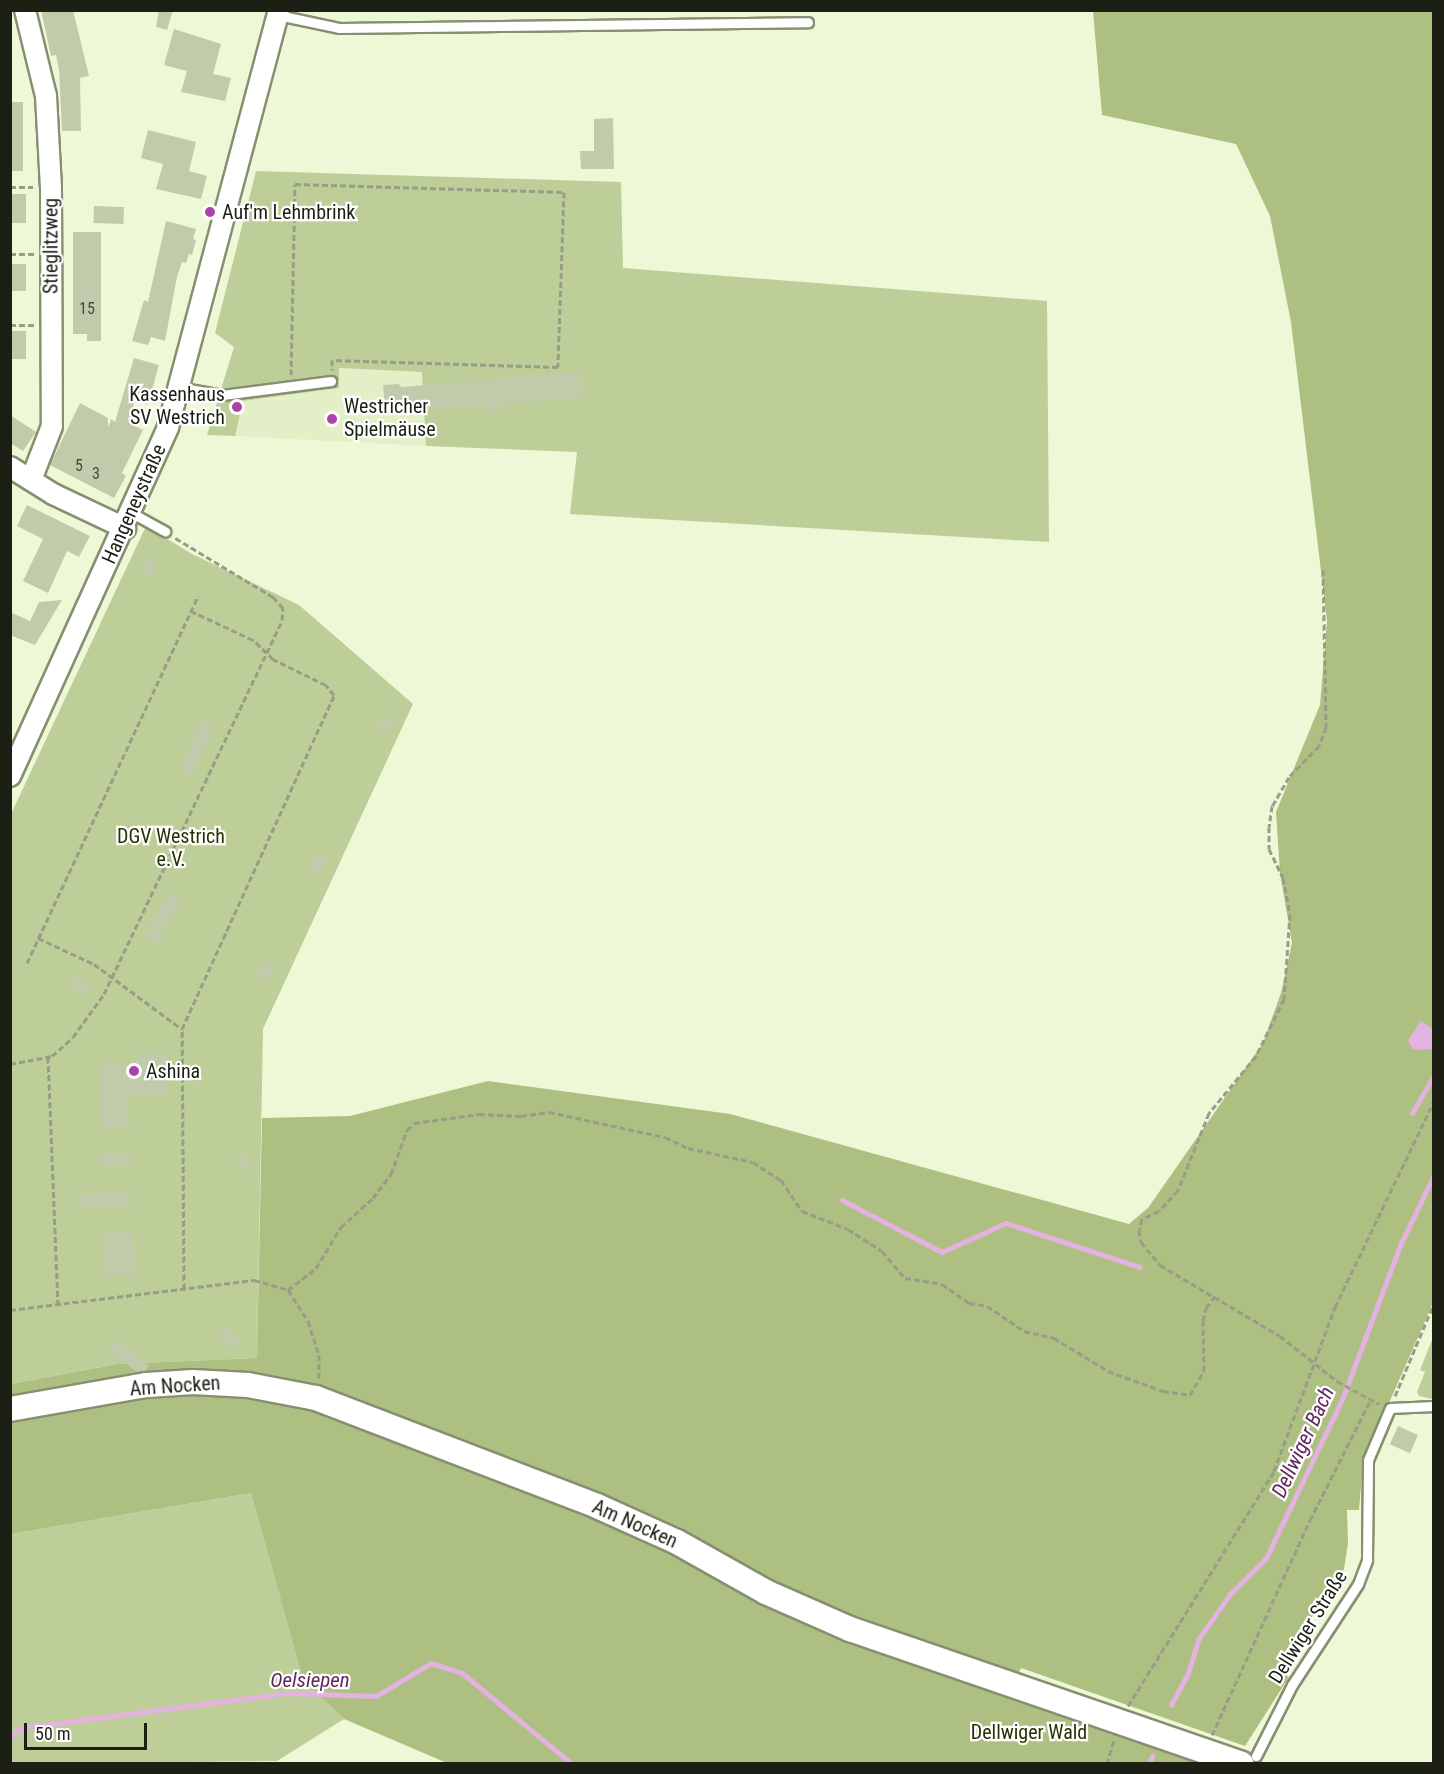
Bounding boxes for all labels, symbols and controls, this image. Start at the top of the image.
street label: Stieglitzweg [39,198,63,294]
place label: Auf'm Lehmbrink [222,200,355,224]
marker: Auf'm Lehmbrink [203,205,217,219]
house number: 15 [79,299,95,319]
place label: Kassenhaus SV Westrich [129,383,225,430]
place label: Westricher Spielmäuse [344,395,436,442]
marker: Kassenhaus SV Westrich [230,400,244,414]
marker: Westricher Spielmäuse [325,412,339,426]
street label: Hangeneystraße [97,441,171,567]
house number: 5 [75,456,83,476]
house number: 3 [92,464,100,484]
park label: DGV Westrich e.V. [117,825,225,872]
place label: Ashina [146,1059,200,1083]
marker: Ashina [127,1064,141,1078]
street label: Am Nocken [129,1371,221,1401]
water label: Dellwiger Bach [1266,1383,1340,1501]
street label: Am Nocken [589,1495,681,1553]
street label: Dellwiger Straße [1264,1566,1352,1688]
water label: Oelsiepen [270,1667,350,1693]
scale bar [27,1711,150,1749]
park label: Dellwiger Wald [971,1720,1087,1744]
text: 50 m [35,1723,70,1744]

